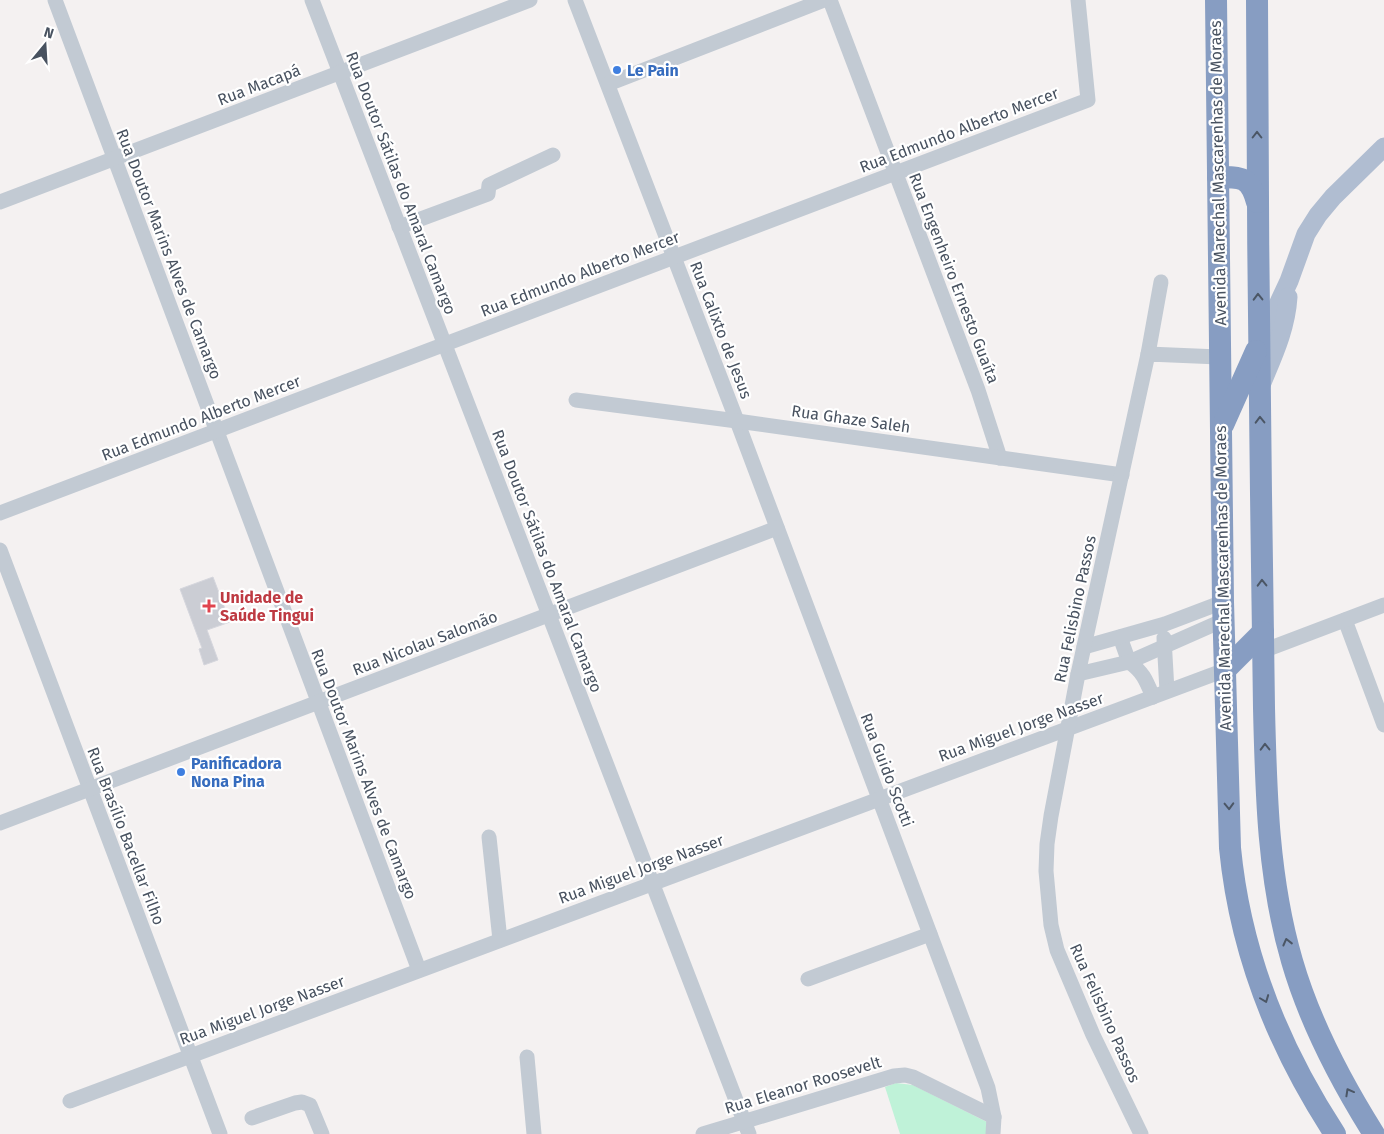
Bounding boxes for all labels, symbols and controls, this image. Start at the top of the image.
north arrow [20,20,70,70]
street label: Avenida Marechal Mascarenhas de Moraes [1206,20,1230,326]
text: N [42,24,56,43]
street label: Rua Doutor Sátilas do Amaral Camargo [342,49,460,317]
street label: Rua Macapá [215,60,303,110]
place label: Le Pain [627,61,679,80]
marker: Le Pain [611,64,623,76]
street label: Rua Edmundo Alberto Mercer [857,83,1062,177]
street label: Rua Doutor Marins Alves de Camargo [112,126,226,382]
one-way arrow [1252,130,1262,138]
street label: Rua Engenheiro Ernesto Guaíta [905,170,1003,386]
street label: Rua Edmundo Alberto Mercer [478,227,683,321]
street label: Rua Calixto de Jesus [686,259,756,401]
one-way arrow [1253,293,1263,300]
street label: Rua Edmundo Alberto Mercer [99,371,304,465]
street label: Rua Ghaze Saleh [790,401,912,437]
one-way arrow [1255,416,1265,424]
street label: Avenida Marechal Mascarenhas de Moraes [1211,425,1235,731]
street label: Rua Doutor Sátilas do Amaral Camargo [488,427,606,695]
street label: Rua Felisbino Passos [1050,534,1100,684]
one-way arrow [1257,579,1267,586]
place label: Unidade de Saúde Tingui [220,588,314,625]
marker: Unidade de Saúde Tingui [202,599,216,613]
street label: Rua Nicolau Salomão [350,607,500,679]
street label: Rua Doutor Marins Alves de Camargo [307,646,421,902]
street label: Rua Miguel Jorge Nasser [936,688,1107,766]
street label: Rua Guido Scotti [857,710,917,830]
one-way arrow [1260,742,1270,750]
street label: Rua Brasílio Bacellar Filho [83,744,169,928]
place label: Panificadora Nona Pina [191,754,282,791]
marker: Panificadora Nona Pina [175,766,187,778]
one-way arrow [1223,802,1234,810]
street label: Rua Miguel Jorge Nasser [556,830,727,908]
one-way arrow [1282,938,1293,947]
street label: Rua Felisbino Passos [1066,941,1144,1085]
street label: Rua Miguel Jorge Nasser [177,971,348,1049]
one-way arrow [1259,994,1269,1003]
street label: Rua Eleanor Roosevelt [722,1052,884,1118]
one-way arrow [1345,1089,1355,1098]

